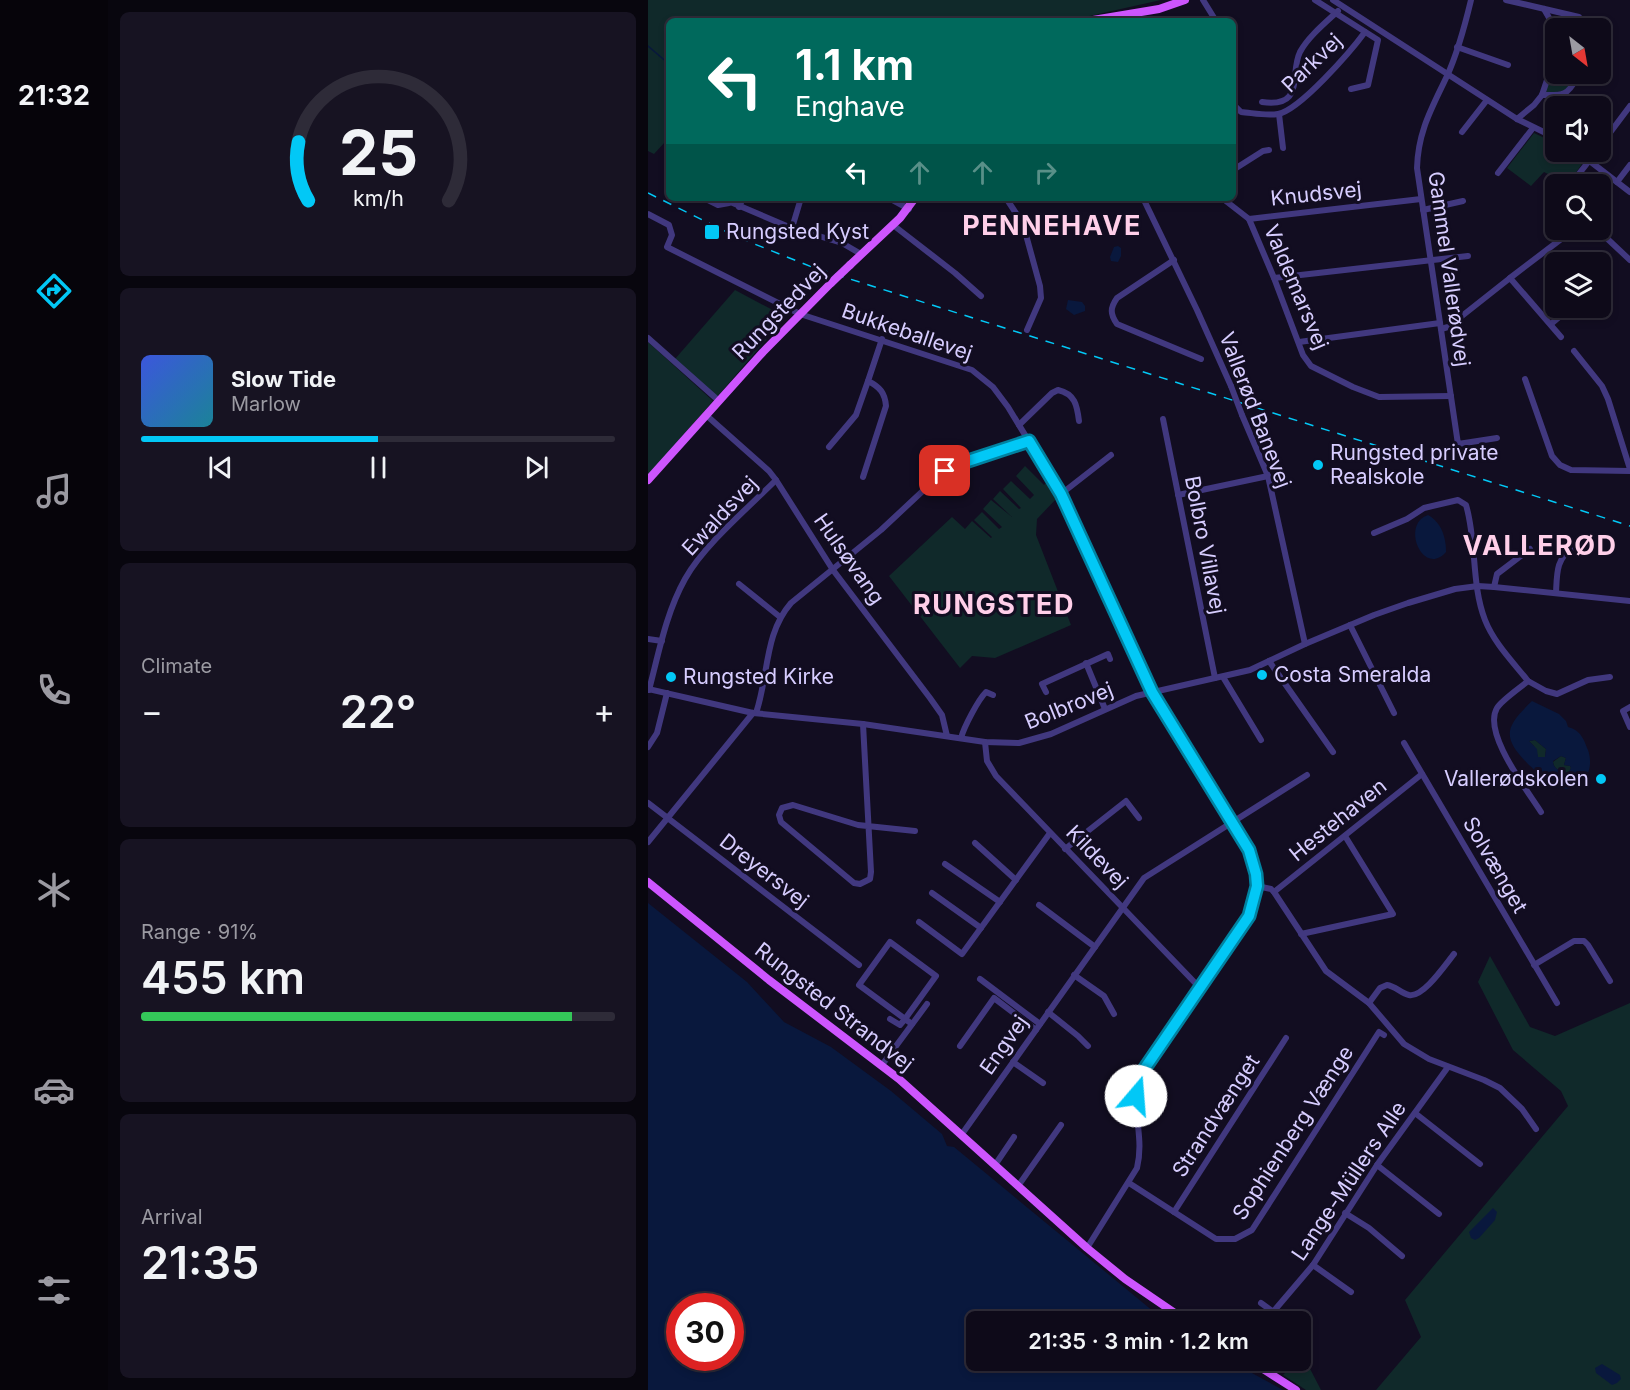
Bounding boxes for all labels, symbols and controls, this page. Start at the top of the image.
north arrow [1545,18,1611,84]
map controls [1545,18,1611,318]
street label: Parkvej [1276,28,1347,97]
text: 1.1 km [795,39,914,90]
icon: left [696,42,774,120]
text: 21:32 [18,79,90,112]
text: Enghave [795,90,905,123]
button: sound [1545,96,1611,162]
text: 25 [338,115,418,190]
icon: left [840,156,873,189]
icon: ahead [903,156,936,189]
icon: ahead [966,156,999,189]
icon: right [1029,156,1062,189]
street label: Gammel Vallerødvej [1423,170,1476,368]
button: search [1545,174,1611,240]
street label: Knudsvej [1269,176,1363,211]
text: km/h [353,185,403,211]
district label: PENNEHAVE [962,209,1142,242]
place label: Rungsted Kyst [726,219,869,244]
street label: Valdemarsvej [1259,221,1334,353]
marker: Rungsted Kyst [703,223,721,241]
button: layers [1545,252,1611,318]
street label: Rungstedvej [727,259,830,365]
icon: directions [33,270,75,312]
street label: Bukkeballevej [839,297,976,366]
street label: Vallerød Banevej [1214,328,1297,491]
text: Slow Tide [231,366,336,392]
text: Marlow [231,392,301,416]
place label: Rungsted private Realskole [1330,440,1499,489]
pin [919,445,970,496]
icon: previous [204,451,237,484]
icon: pause [362,451,395,484]
icon: next [520,451,553,484]
icon: arrive [928,454,961,487]
marker: Rungsted private Realskole [1311,458,1325,472]
icon: music [33,470,75,512]
street label: Ewaldsvej [677,471,763,561]
street label: Bolbro Villavej [1180,474,1231,616]
street label: Hulsøvang [809,508,890,609]
district label: VALLERØD [1462,529,1618,562]
district label: RUNGSTED [913,588,1075,621]
text: Climate [141,654,212,678]
place label: Costa Smeralda [1274,662,1431,687]
place label: Rungsted Kirke [683,664,834,689]
marker: Costa Smeralda [1255,668,1269,682]
icon: phone [33,669,75,711]
marker: Rungsted Kirke [664,670,678,684]
street label: Bolbrovej [1021,677,1116,734]
text: 22° [340,684,416,739]
text: − [141,691,163,731]
text: + [593,691,615,731]
place label: Vallerødskolen [1444,766,1589,791]
marker: Vallerødskolen [1594,772,1608,786]
street label: Hestehaven [1284,773,1391,866]
street label: Solvænget [1458,812,1533,917]
street label: Kildevej [1061,820,1133,893]
street label: Dreyersvej [715,828,814,913]
icon: climate [33,869,75,911]
text: Range · 91% [141,920,258,944]
street label: Rungsted Strandvej [750,937,918,1076]
text: 455 km [141,950,305,1005]
street label: Engvej [974,1010,1033,1079]
street label: Sophienberg Vænge [1227,1041,1358,1225]
street label: Strandvænget [1167,1050,1264,1182]
position arrow [1104,1064,1168,1128]
icon: car [33,1069,75,1111]
street label: Lange-Müllers Alle [1286,1096,1411,1265]
text: Arrival [141,1205,203,1229]
text: 21:35 [141,1235,259,1290]
icon: filters [33,1269,75,1311]
speed limit sign: 30 [666,1293,744,1371]
text: 21:35 · 3 min · 1.2 km [1028,1328,1249,1354]

